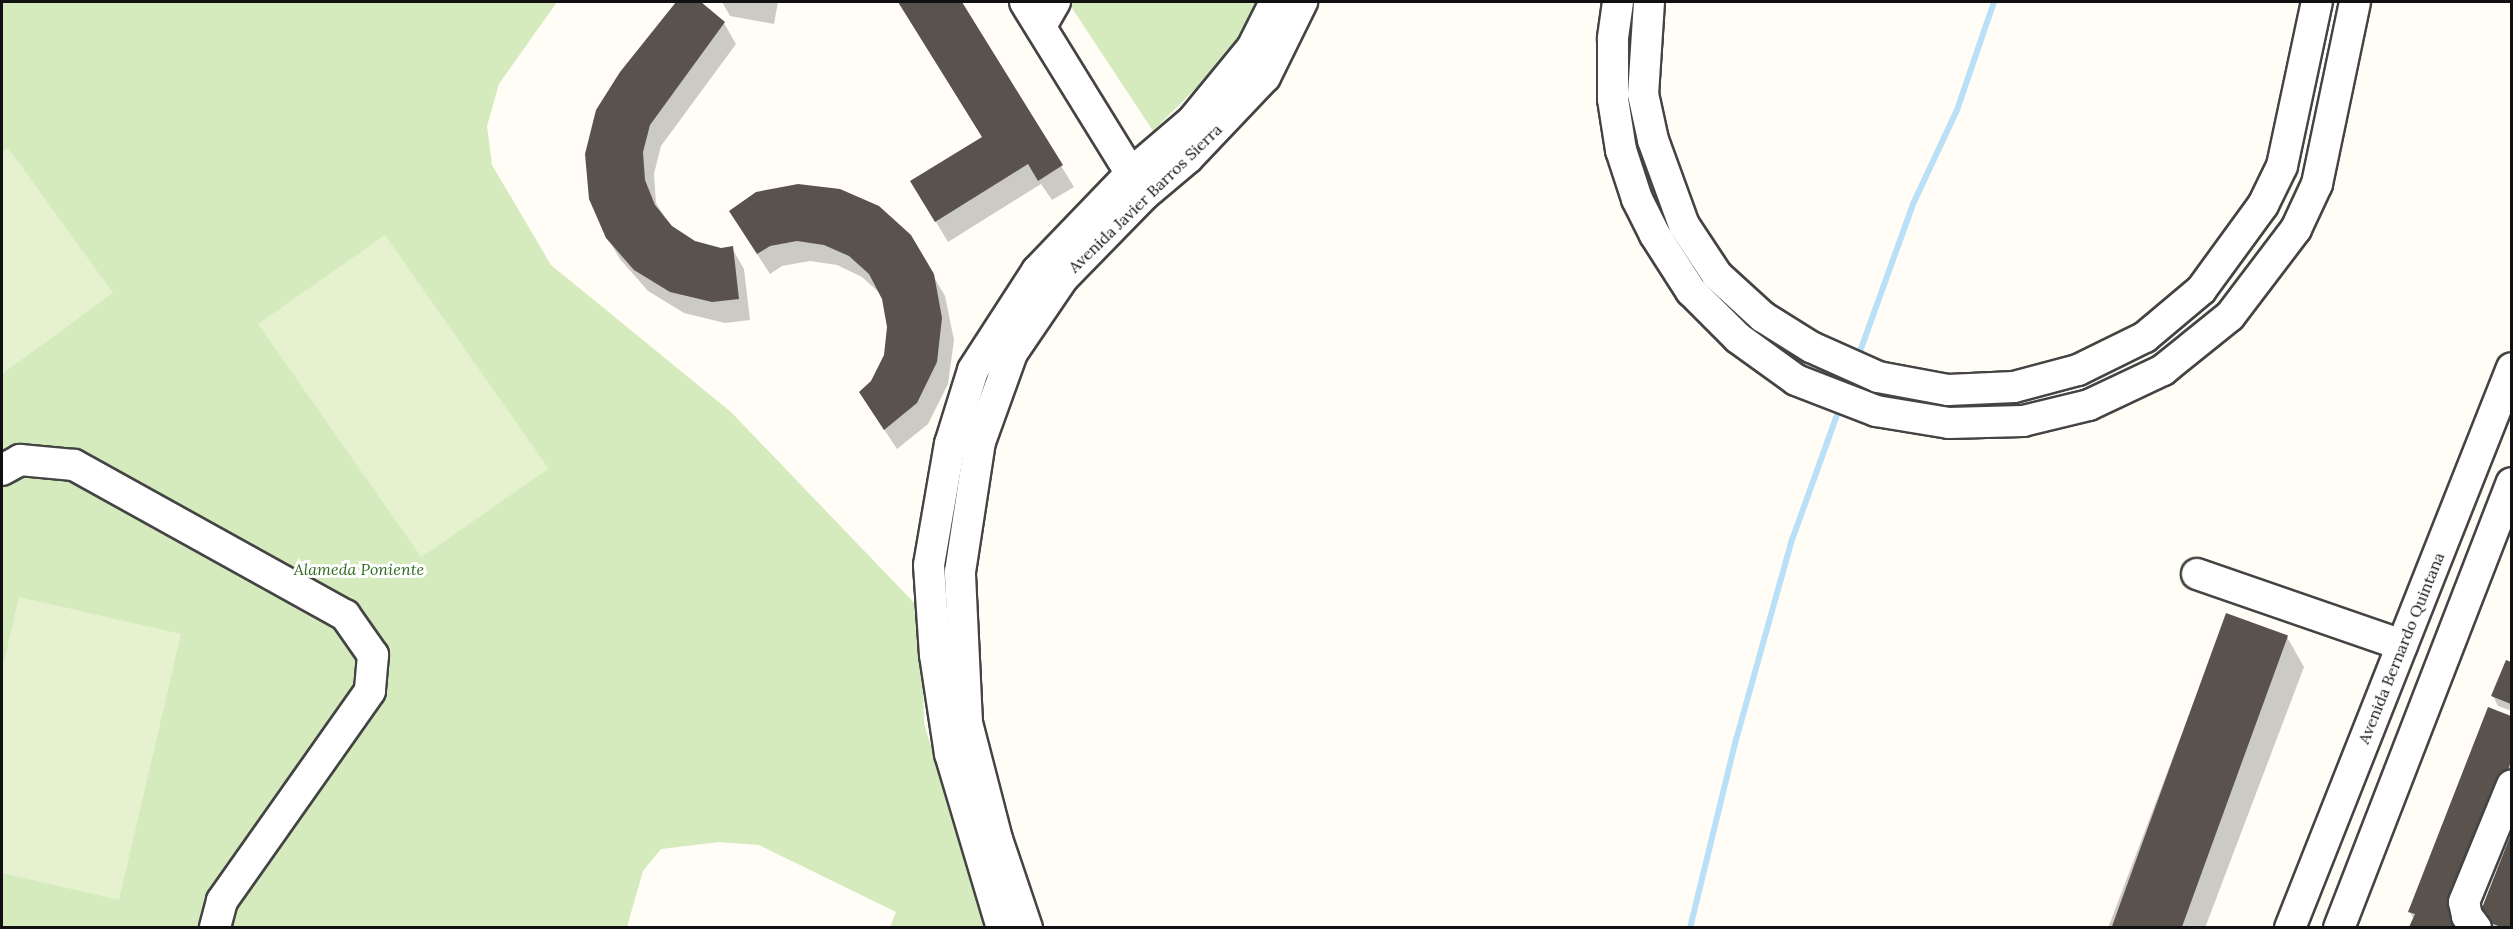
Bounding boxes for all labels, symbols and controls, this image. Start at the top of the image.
street label: Avenida Javier Barros Sierra [1064,120,1226,276]
street label: Avenida Bernardo Quintana [2354,549,2448,747]
park label: Alameda Poniente [294,559,424,579]

